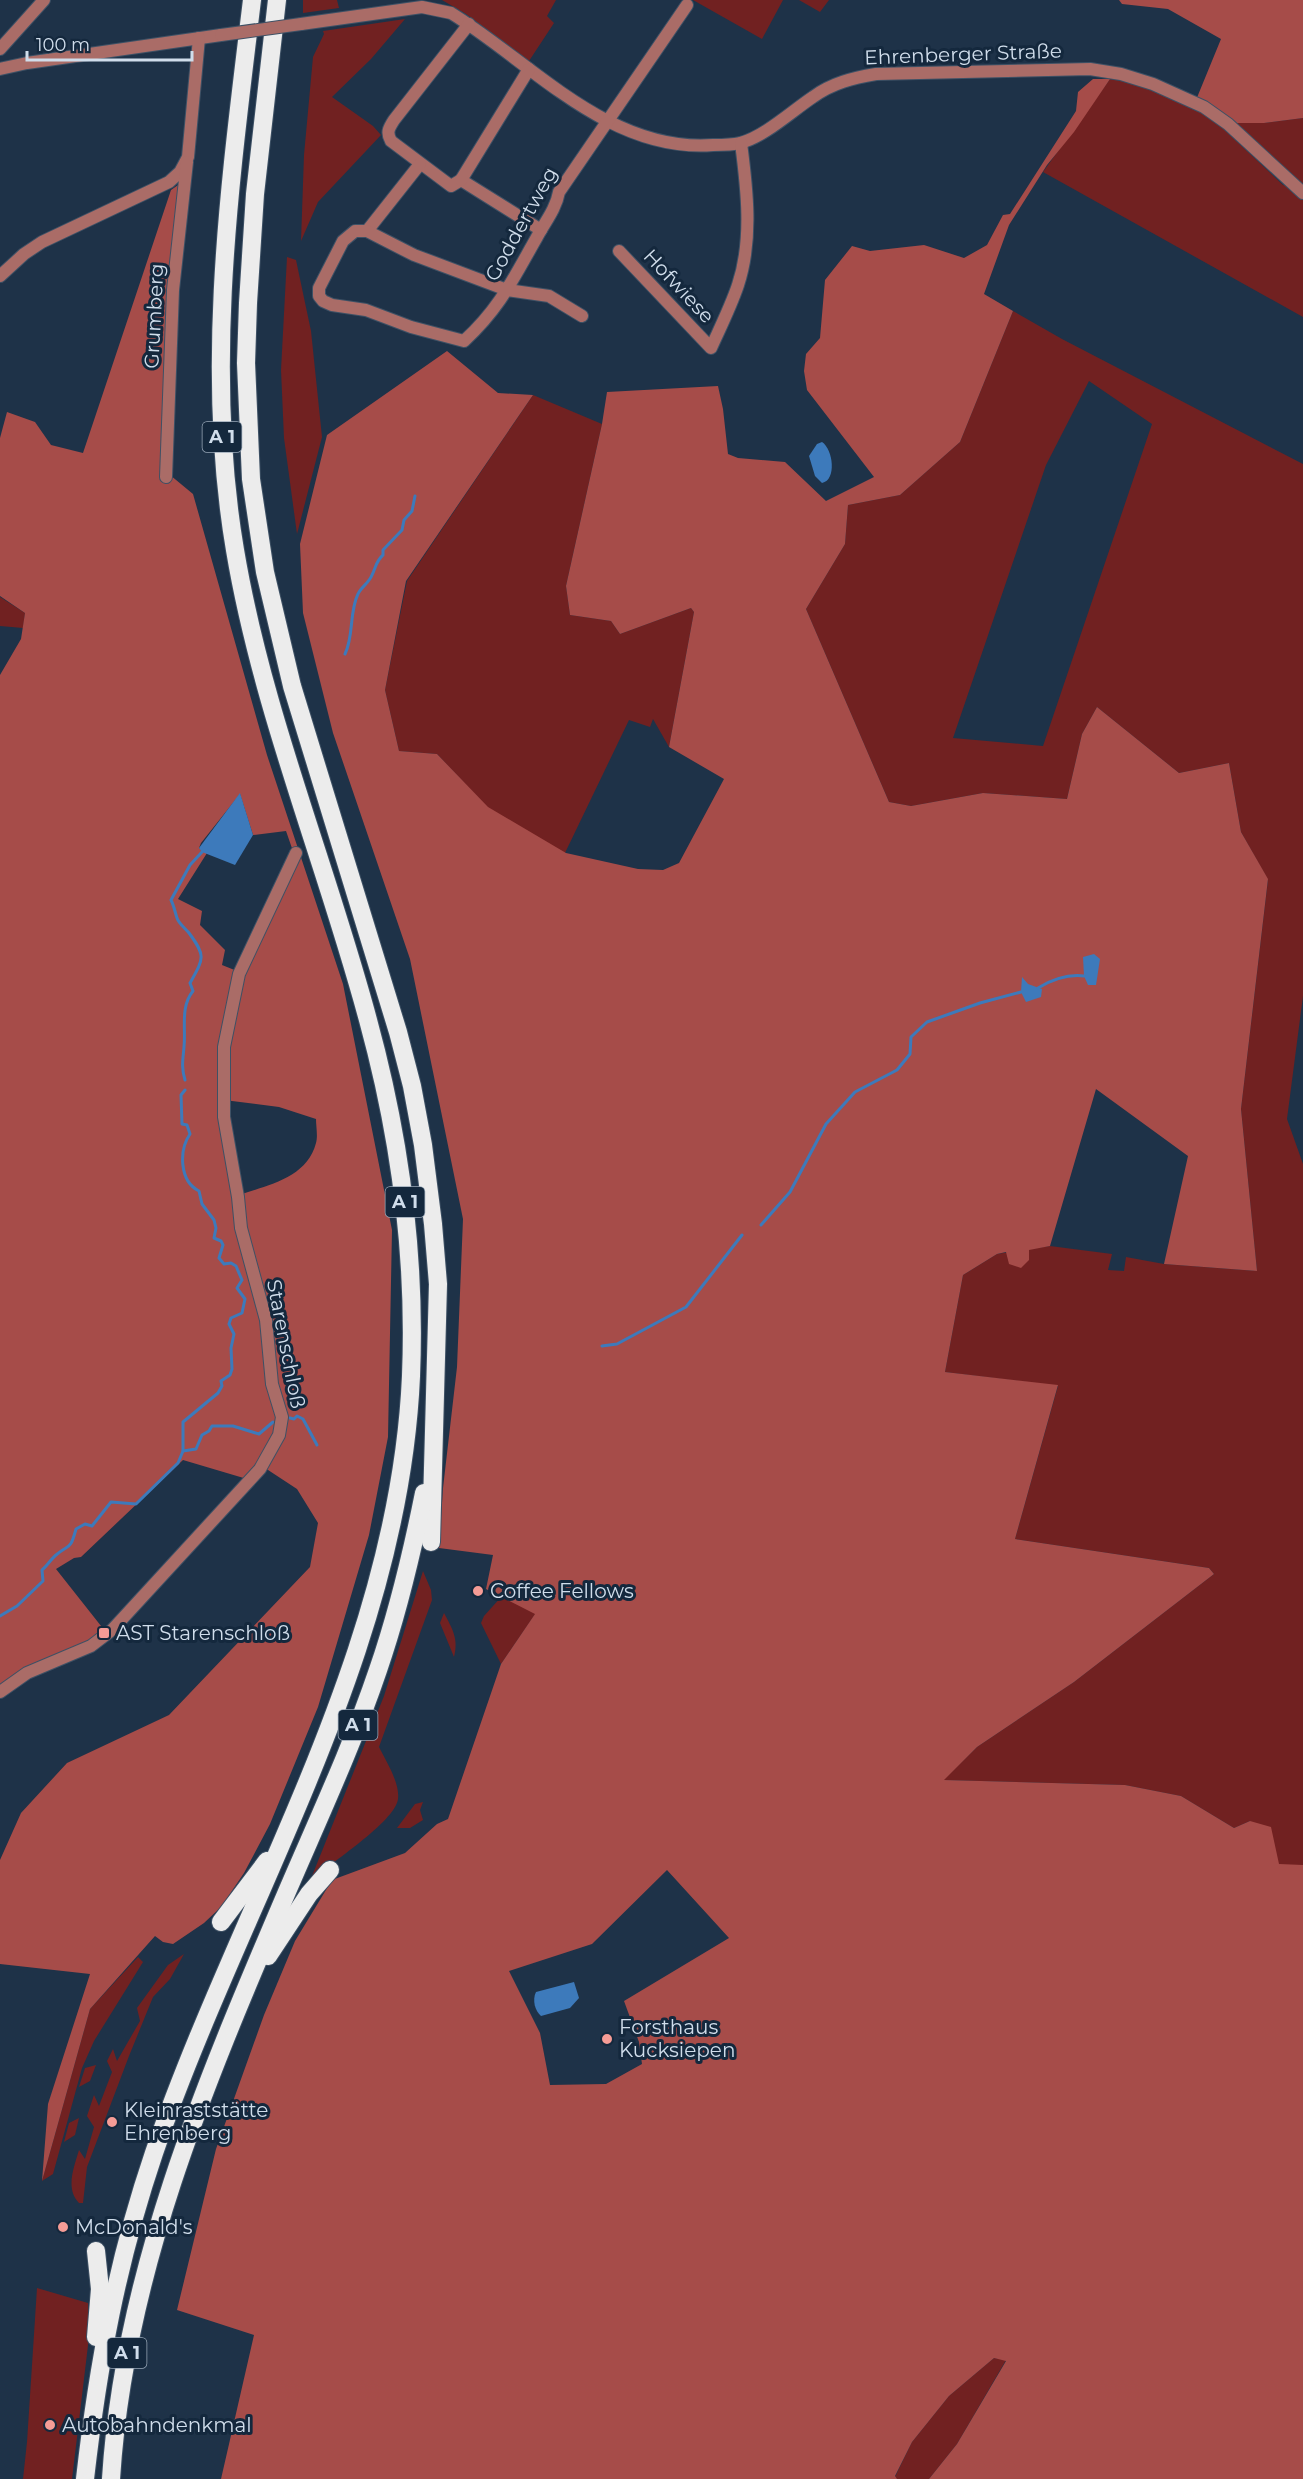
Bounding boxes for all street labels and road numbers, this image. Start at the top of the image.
street label: Ehrenberger Straße [864,39,1062,69]
street label: Goddertweg [480,163,562,285]
street label: Hofwiese [639,244,719,328]
street label: Grumberg [139,263,169,369]
road number: A 1 [202,422,242,452]
road number: A 1 [386,1187,424,1217]
street label: Starenschloß [262,1277,310,1411]
road number: A 1 [338,1710,378,1740]
road number: A 1 [108,2338,146,2368]

